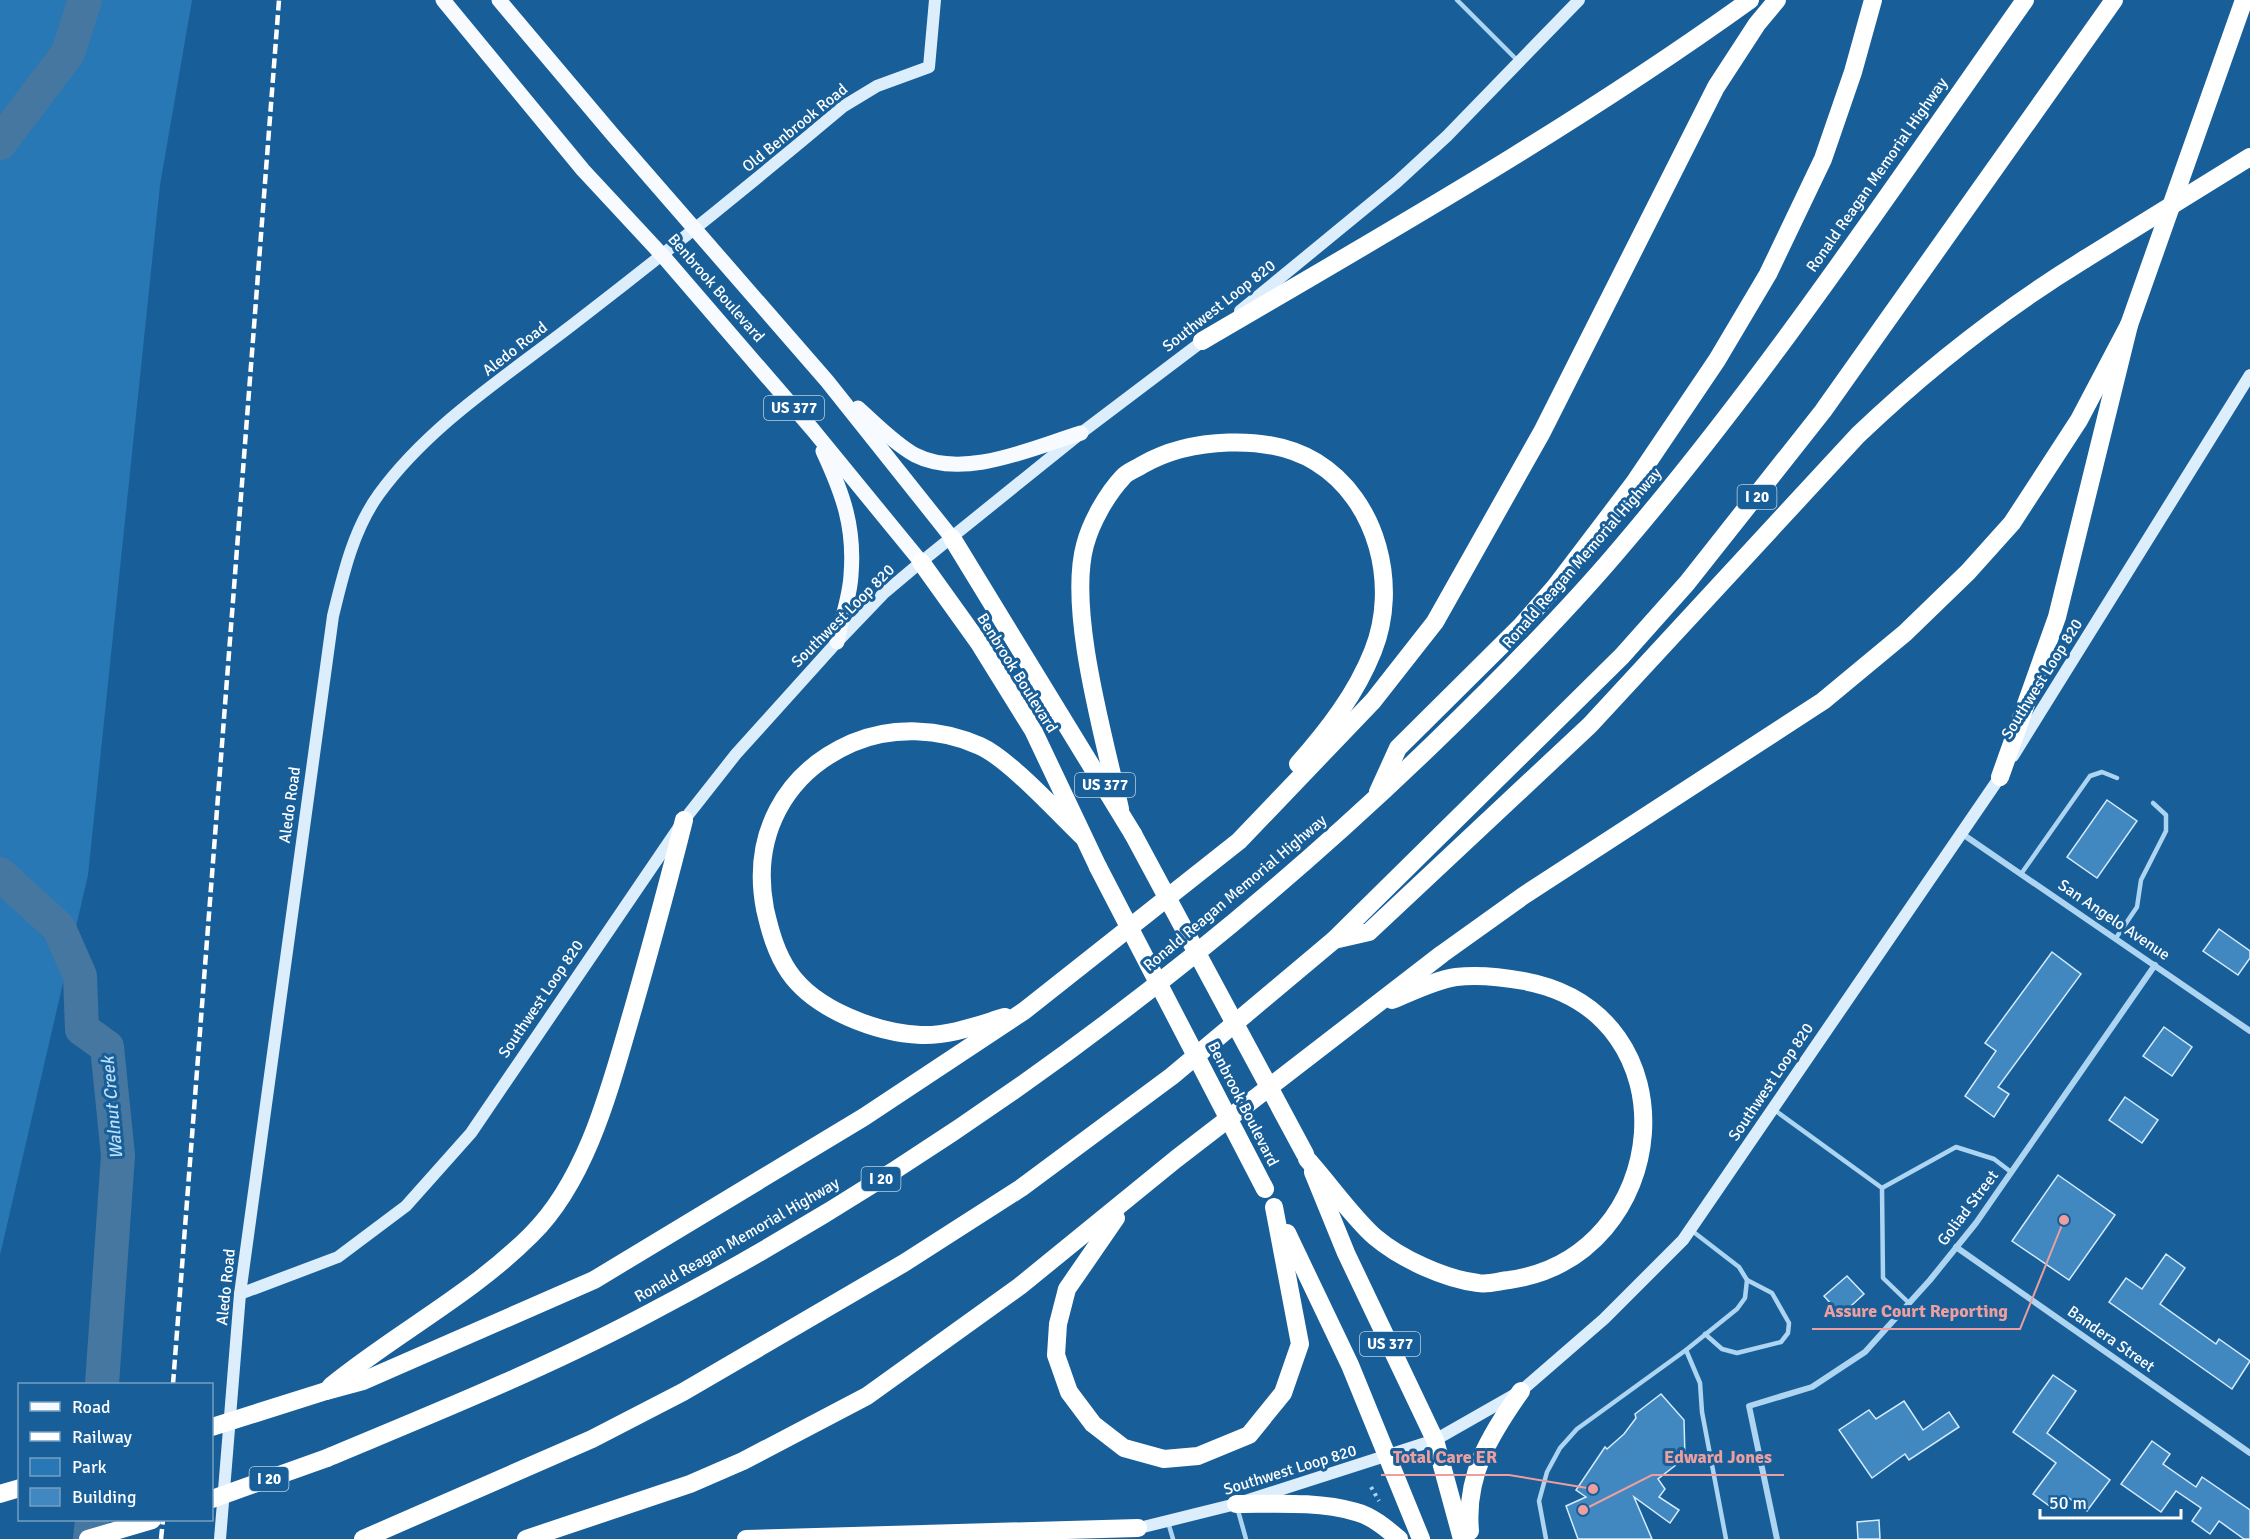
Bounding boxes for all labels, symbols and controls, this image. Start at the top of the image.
street label: Ronald Reagan Memorial Highway [1802,73,1952,276]
street label: Old Benbrook Road [738,79,852,177]
street label: Benbrook Boulevard [663,230,769,346]
street label: Southwest Loop 820 [1158,256,1280,356]
street label: Aledo Road [479,317,551,381]
road number: US 377 [764,396,824,420]
street label: Ronald Reagan Memorial Highway [1498,463,1666,653]
road number: I 20 [1738,485,1776,509]
street label: Southwest Loop 820 [787,560,899,672]
street label: Benbrook Boulevard [972,609,1062,737]
street label: Southwest Loop 820 [1997,615,2087,743]
street label: Aledo Road [275,766,305,844]
road number: US 377 [1075,773,1135,797]
street label: Ronald Reagan Memorial Highway [1139,810,1331,976]
street label: San Angelo Avenue [2054,875,2174,965]
street label: Southwest Loop 820 [494,936,588,1062]
street label: Southwest Loop 820 [1724,1019,1818,1145]
street label: Benbrook Boulevard [1203,1038,1283,1170]
water label: Walnut Creek [96,1054,127,1160]
street label: Goliad Street [1933,1166,2003,1250]
road number: I 20 [862,1167,900,1191]
street label: Ronald Reagan Memorial Highway [631,1173,843,1307]
street label: Aledo Road [212,1248,240,1326]
callout: Assure Court Reporting [1812,1293,2020,1329]
text: Assure Court Reporting [1824,1300,2008,1322]
street label: Bandera Street [2063,1302,2159,1377]
road number: US 377 [1360,1332,1420,1356]
legend [18,1383,213,1521]
text: Road [72,1396,111,1418]
text: Railway [72,1426,133,1448]
callout: Total Care ER [1381,1439,1509,1475]
callout: Edward Jones [1652,1439,1784,1475]
street label: Southwest Loop 820 [1221,1440,1359,1500]
text: Total Care ER [1393,1446,1497,1468]
text: Edward Jones [1664,1446,1772,1468]
text: Park [72,1456,107,1478]
road number: I 20 [250,1467,288,1491]
scale bar [2040,1482,2181,1520]
text: Building [72,1486,136,1508]
text: 50 m [2049,1492,2087,1514]

